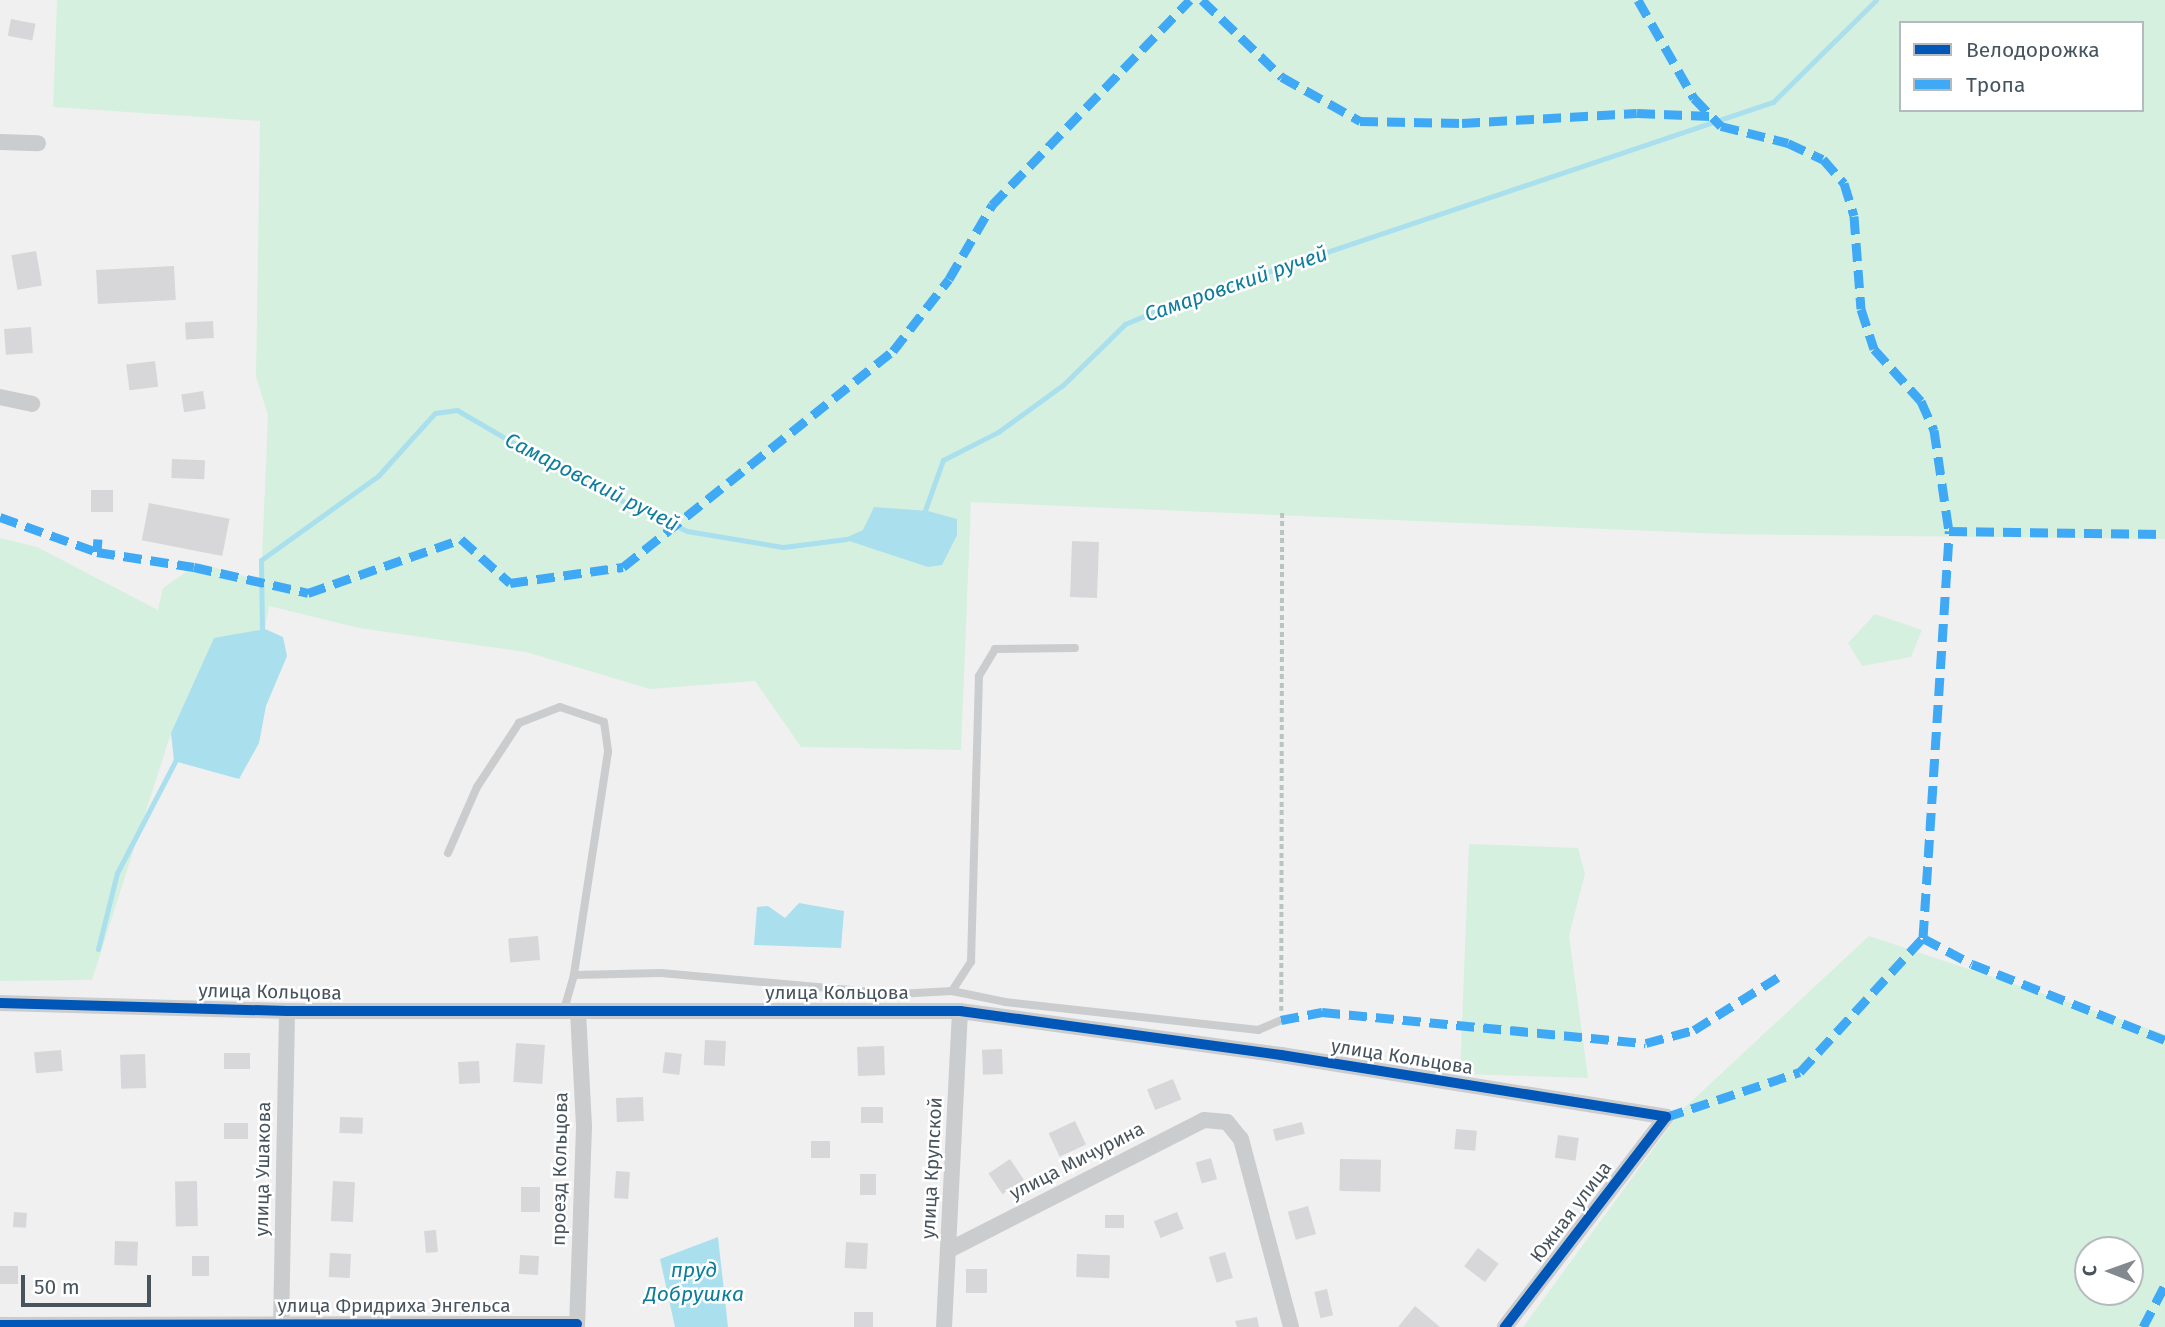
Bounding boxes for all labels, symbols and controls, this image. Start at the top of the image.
legend [1899,21,2144,112]
text: Велодорожка [1966,37,2100,63]
text: Тропа [1966,72,2025,98]
water label: Самаровский ручей [1141,241,1331,327]
water label: Самаровский ручей [501,427,683,537]
street label: улица Кольцова [198,979,342,1005]
street label: улица Кольцова [765,982,909,1004]
street label: улица Кольцова [1329,1035,1475,1079]
street label: проезд Кольцова [547,1092,573,1246]
street label: улица Крупской [917,1096,947,1240]
street label: улица Ушакова [250,1101,276,1237]
street label: улица Мичурина [1006,1117,1148,1205]
street label: Южная улица [1526,1157,1616,1267]
north arrow [2074,1236,2144,1306]
water label: пруд Добрушка [644,1257,744,1307]
scale bar [24,1260,154,1304]
text: С [2078,1265,2101,1276]
text: 50 m [34,1274,80,1300]
street label: улица Фридриха Энгельса [277,1295,511,1317]

